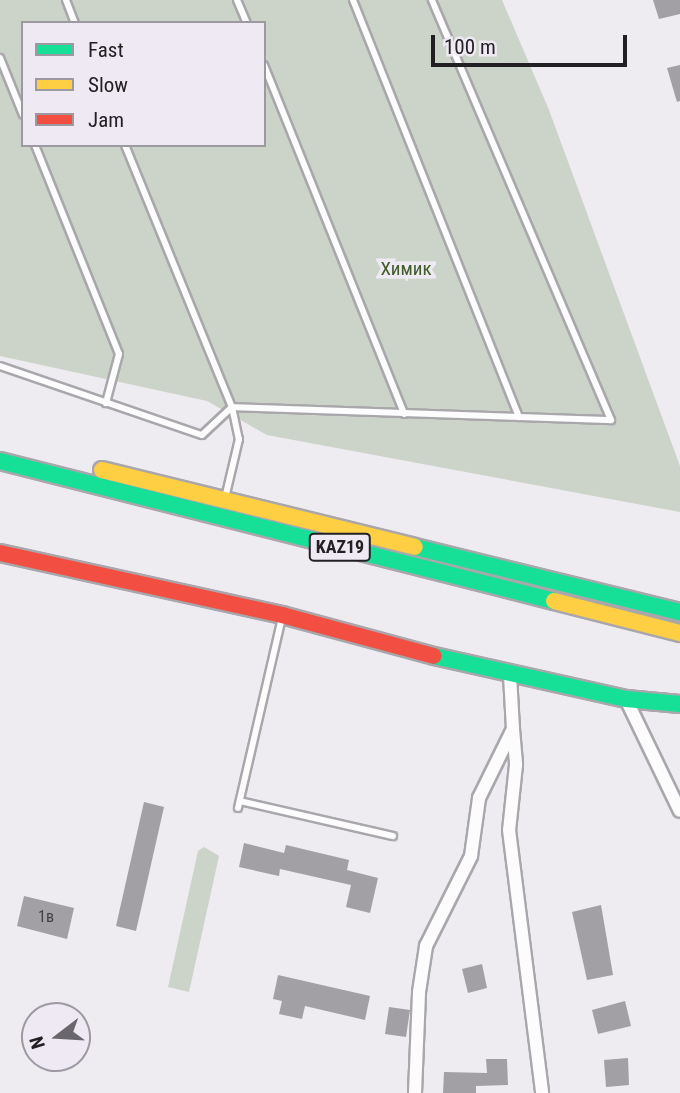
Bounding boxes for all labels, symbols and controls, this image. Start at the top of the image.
legend [21,21,266,147]
scale bar [435,21,631,65]
text: 100 m [444,35,496,59]
text: Fast [88,38,124,62]
text: Slow [88,73,128,97]
text: Jam [88,108,124,132]
park label: Химик [380,258,432,280]
road number: KAZ19 [308,532,372,562]
house number: 1в [38,907,54,927]
north arrow [21,1002,91,1072]
text: N [25,1034,50,1052]

